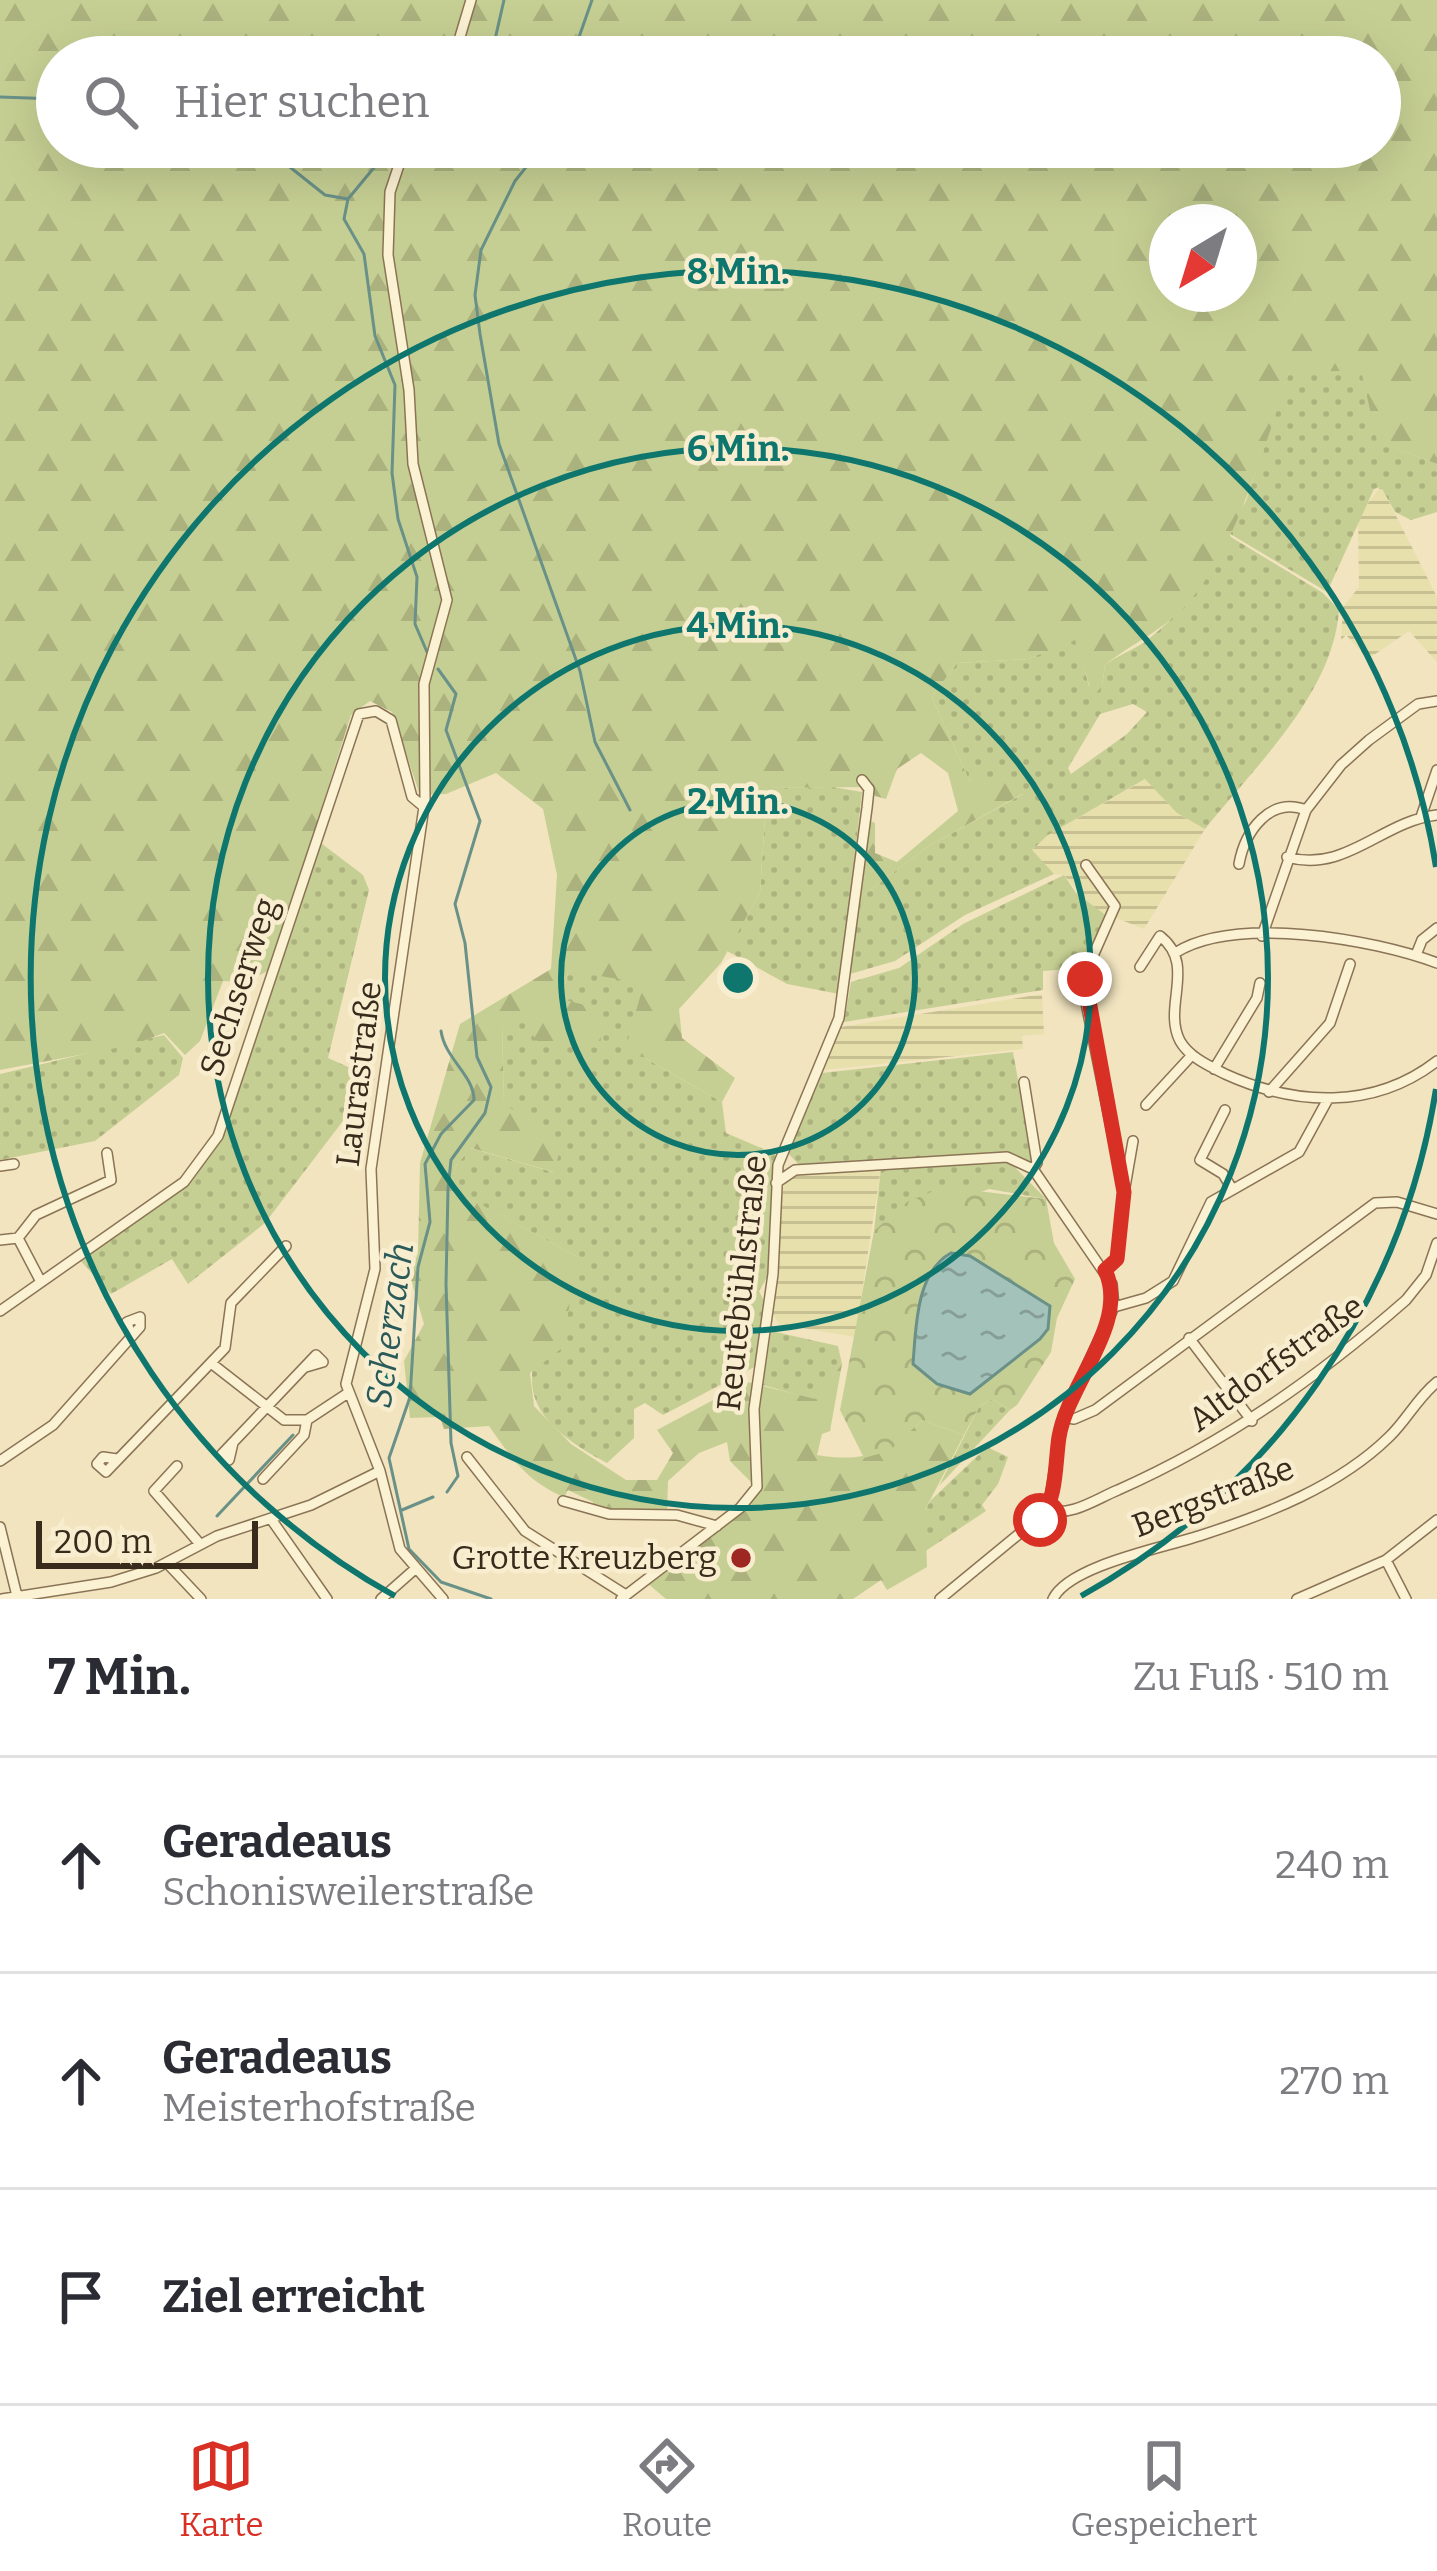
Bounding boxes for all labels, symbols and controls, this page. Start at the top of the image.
search box [36,36,1401,168]
icon: search [78,69,144,135]
text: Hier suchen [174,75,430,129]
north arrow [1149,204,1257,312]
text: 8 Min. [686,250,790,294]
text: 6 Min. [687,427,789,471]
text: 4 Min. [686,604,790,648]
text: 2 Min. [687,780,789,824]
street label: Sechserweg [191,893,287,1081]
route end [1058,952,1112,1006]
centre of rings [717,957,759,999]
street label: Laurastraße [328,979,390,1169]
street label: Reutebühlstraße [709,1153,775,1413]
water label: Scherzach [357,1239,423,1411]
street label: Altdorfstraße [1181,1286,1371,1440]
street label: Bergstraße [1127,1448,1299,1546]
route start [1013,1493,1067,1547]
scale bar [36,1515,258,1568]
text: 200 m [54,1522,152,1562]
place label: Grotte Kreuzberg [452,1538,717,1578]
marker: Grotte Kreuzberg [728,1545,754,1571]
text: 7 Min. [48,1646,191,1708]
text: Zu Fuß · 510 m [1133,1654,1389,1700]
text: Geradeaus [162,1815,392,1869]
icon: ahead [48,1832,114,1898]
text: 240 m [1275,1842,1389,1888]
text: Schonisweilerstraße [162,1869,534,1915]
text: Geradeaus [162,2031,392,2085]
icon: ahead [48,2048,114,2114]
text: 270 m [1279,2058,1389,2104]
text: Meisterhofstraße [162,2085,476,2131]
icon: arrive [48,2264,114,2330]
text: Ziel erreicht [162,2270,425,2324]
tab: Karte [179,2433,263,2545]
tab: Route [622,2433,712,2545]
tab: Gespeichert [1071,2433,1258,2545]

